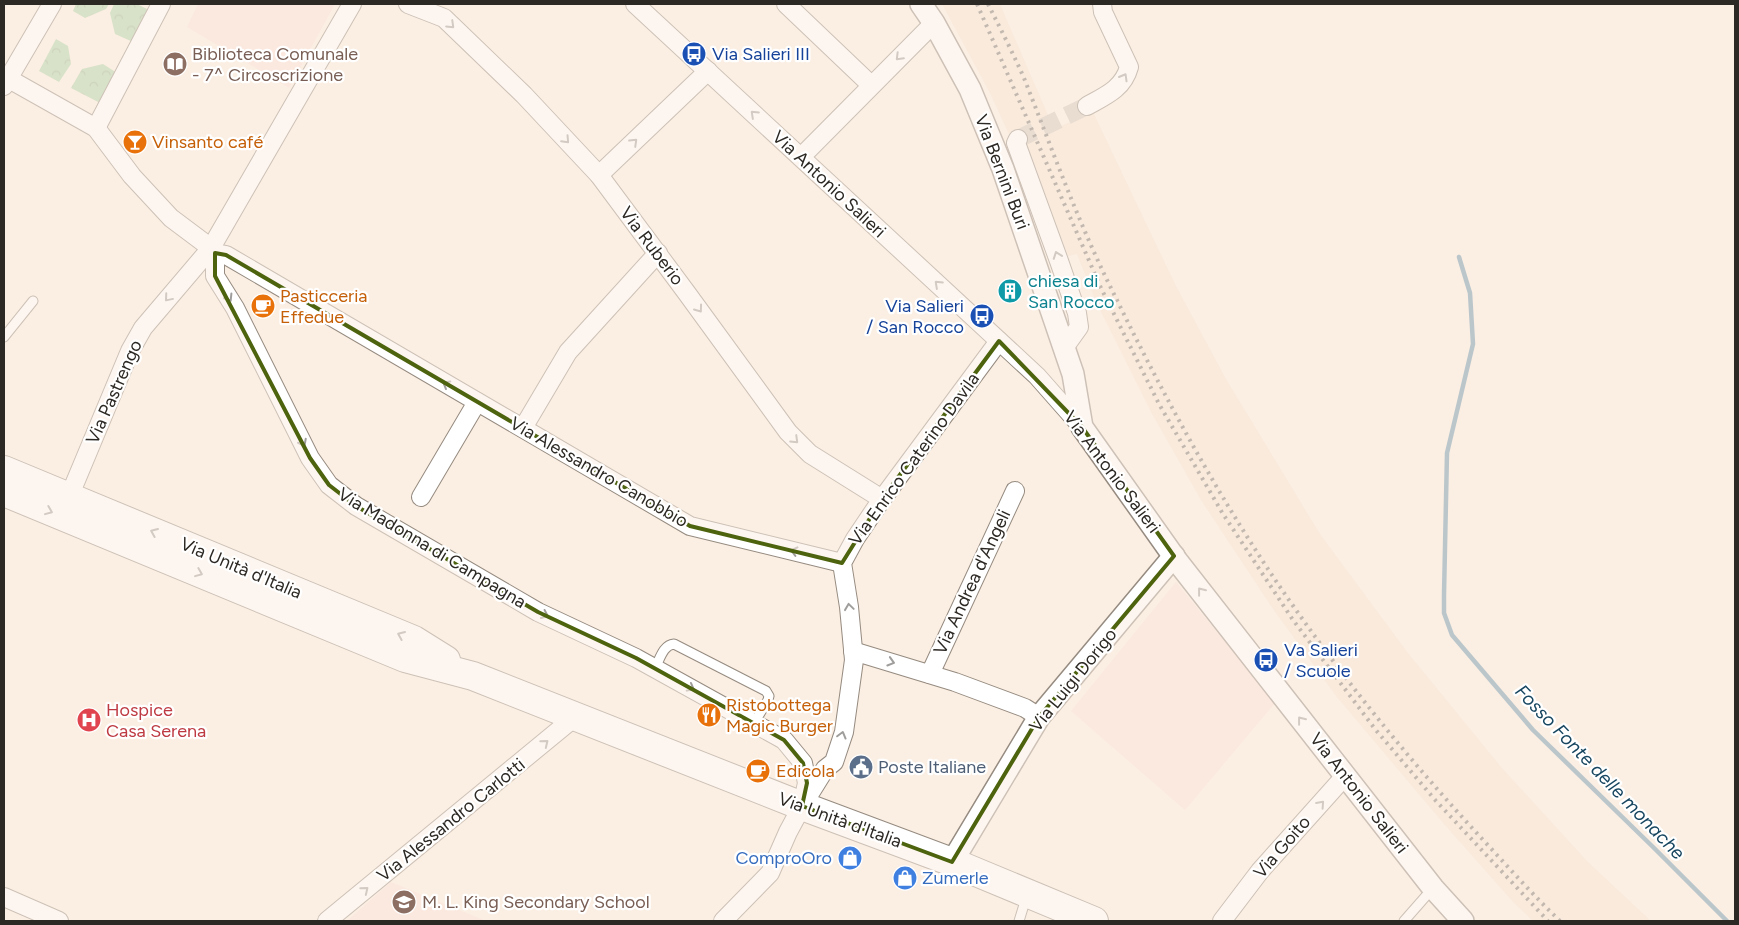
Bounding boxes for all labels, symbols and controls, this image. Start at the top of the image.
one-way arrow [446,19,455,28]
bus stop icon: Via Salieri III [681,41,707,67]
place label: Biblioteca Comunale - 7^ Circoscrizione [192,43,358,86]
place label: Via Salieri III [712,43,810,65]
library icon: Biblioteca Comunale - 7^ Circoscrizione [162,51,188,77]
one-way arrow [896,51,905,60]
one-way arrow [1118,74,1128,83]
one-way arrow [751,111,760,120]
street label: Via Bernini Buri [970,111,1034,233]
street label: Via Antonio Salieri [768,126,890,242]
bar icon: Vinsanto café [122,129,148,155]
place label: Vinsanto café [152,131,263,153]
one-way arrow [560,135,569,144]
one-way arrow [628,138,637,147]
street label: Via Ruberio [615,202,689,290]
one-way arrow [1053,251,1063,260]
place label: chiesa di San Rocco [1028,270,1114,313]
building icon: chiesa di San Rocco [997,278,1023,304]
one-way arrow [934,281,943,290]
place label: Pasticceria Effedue [280,285,368,328]
one-way arrow [165,293,174,302]
one-way arrow [223,293,232,302]
cafe icon: Pasticceria Effedue [250,293,276,319]
place label: Via Salieri / San Rocco [866,295,964,338]
one-way arrow [693,303,702,313]
bus stop icon: Via Salieri / San Rocco [969,303,995,329]
street label: Via Pastrengo [81,336,147,448]
street label: Via Enrico Caterino Davila [844,368,984,550]
one-way arrow [442,380,451,390]
street label: Via Antonio Salieri [1059,407,1165,537]
street label: Via Alessandro Canobbio [506,412,692,532]
one-way arrow [790,434,799,443]
one-way arrow [296,438,307,447]
street label: Via Madonna di Campagna [334,483,530,613]
one-way arrow [44,504,53,515]
street label: Via Andrea d'Angeli [929,506,1015,658]
one-way arrow [150,528,159,538]
street label: Via Unità d'Italia [177,533,305,603]
one-way arrow [791,547,799,557]
one-way arrow [194,566,203,577]
one-way arrow [1198,588,1207,597]
one-way arrow [844,602,855,610]
one-way arrow [540,609,549,620]
street label: Via Luigi Dorigo [1024,624,1122,736]
one-way arrow [397,630,406,641]
place label: Va Salieri / Scuole [1284,639,1358,682]
bus stop icon: Va Salieri / Scuole [1253,647,1279,673]
one-way arrow [887,657,895,667]
water label: Fosso Fonte delle monache [1510,680,1690,865]
one-way arrow [685,682,694,692]
place label: Ristobottega Magic Burger [726,694,833,737]
place label: Hospice Casa Serena [106,699,206,742]
restaurant icon: Ristobottega Magic Burger [696,702,722,728]
hospital icon: Hospice Casa Serena [76,707,102,733]
one-way arrow [1298,716,1307,725]
street label: Via Antonio Salieri [1305,728,1413,858]
one-way arrow [837,732,847,740]
one-way arrow [539,740,548,749]
street label: Via Alessandro Carlotti [373,753,529,887]
public building icon: Poste Italiane [848,754,874,780]
place label: Poste Italiane [878,756,986,778]
cafe icon: Edicola [745,758,771,784]
place label: Edicola [776,760,835,782]
street label: Via Unità d'Italia [775,787,905,853]
one-way arrow [1315,800,1324,809]
street label: Via Goito [1249,811,1315,883]
shop icon: ComproOro [837,845,863,871]
place label: ComproOro [736,847,832,869]
shop icon: Zumerle [892,865,918,891]
place label: Zumerle [922,867,989,889]
one-way arrow [359,888,368,896]
school or university icon: M. L. King Secondary School [391,889,417,915]
place label: M. L. King Secondary School [422,891,650,913]

